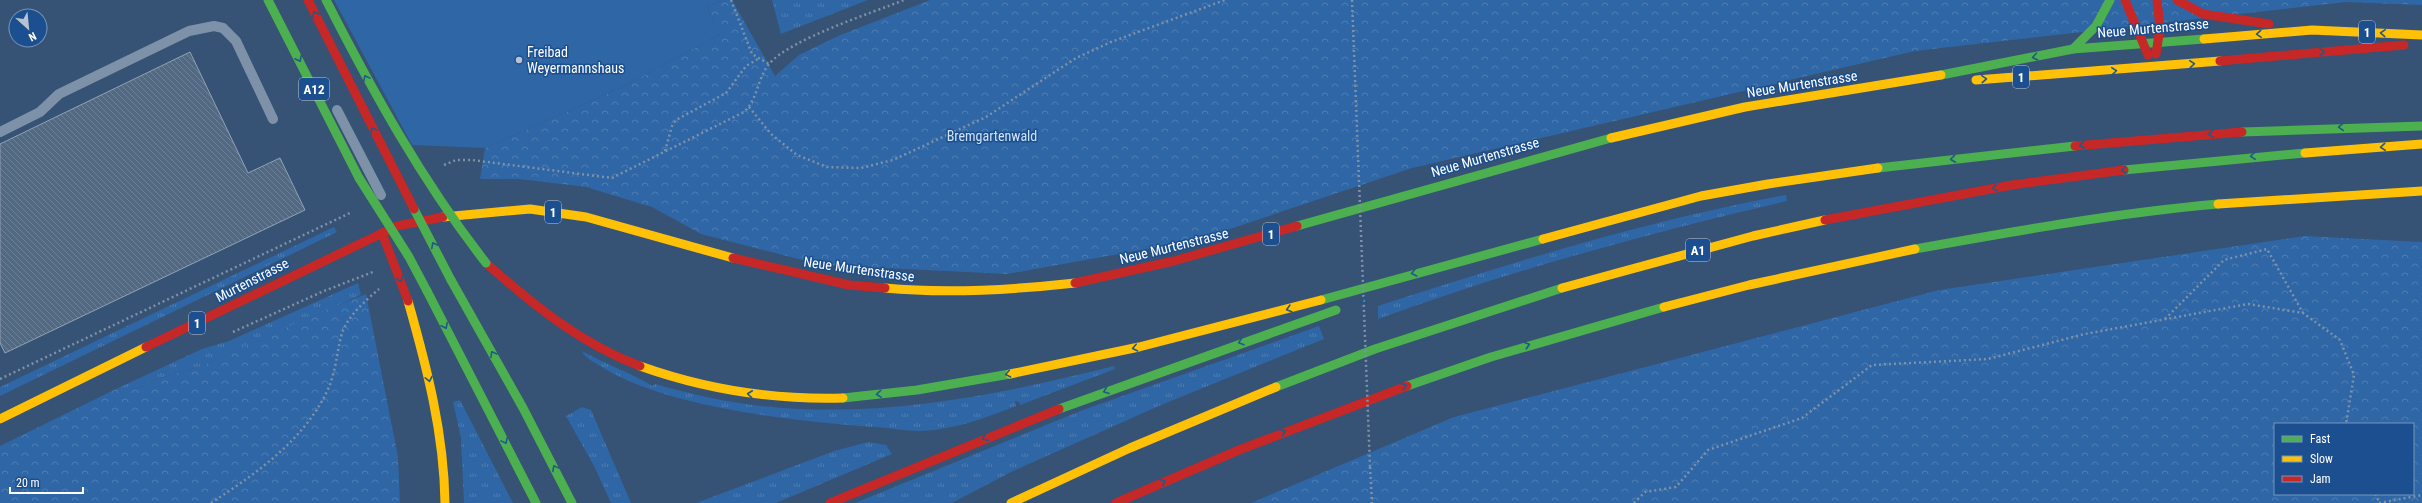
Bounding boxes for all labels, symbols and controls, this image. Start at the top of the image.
north arrow [8,8,48,48]
one-way arrow [312,11,320,18]
street label: Neue Murtenstrasse [2097,15,2210,41]
road number: 1 [2359,21,2375,43]
one-way arrow [2380,28,2386,37]
text: N [26,29,38,44]
one-way arrow [2256,29,2262,38]
place label: Freibad Weyermannshaus [527,44,624,76]
one-way arrow [2319,48,2325,57]
one-way arrow [2032,52,2038,60]
one-way arrow [294,55,302,63]
marker: Freibad Weyermannshaus [514,55,524,65]
one-way arrow [2189,60,2195,69]
road number: 1 [2013,66,2029,88]
one-way arrow [2111,66,2117,75]
street label: Neue Murtenstrasse [1746,67,1859,101]
one-way arrow [363,75,371,82]
one-way arrow [1981,75,1987,84]
road number: A12 [299,78,329,100]
one-way arrow [2338,123,2344,131]
one-way arrow [370,127,378,134]
park label: Bremgartenwald [947,128,1037,144]
one-way arrow [2208,129,2214,138]
street label: Neue Murtenstrasse [1429,134,1541,180]
one-way arrow [2079,141,2085,150]
one-way arrow [2380,142,2386,151]
one-way arrow [2250,152,2256,161]
one-way arrow [1949,154,1956,163]
one-way arrow [2121,165,2127,174]
one-way arrow [1992,183,1999,192]
road number: 1 [545,201,561,223]
road number: 1 [1263,223,1279,245]
street label: Neue Murtenstrasse [1118,225,1231,267]
road number: A1 [1686,239,1710,261]
one-way arrow [431,242,439,249]
street label: Neue Murtenstrasse [803,253,916,285]
street label: Murtenstrasse [213,255,292,305]
one-way arrow [1411,268,1417,276]
one-way arrow [396,275,404,282]
one-way arrow [1361,296,1368,305]
one-way arrow [1286,304,1292,312]
road number: 1 [189,312,205,334]
one-way arrow [440,322,448,329]
one-way arrow [1238,337,1245,346]
one-way arrow [1524,341,1531,350]
one-way arrow [1132,343,1138,351]
one-way arrow [490,351,497,358]
one-way arrow [1005,370,1011,378]
one-way arrow [424,376,432,382]
one-way arrow [1401,383,1408,391]
one-way arrow [1102,386,1109,395]
one-way arrow [876,389,882,398]
one-way arrow [747,390,753,399]
legend [2274,423,2414,495]
one-way arrow [1279,428,1286,436]
text: Fast [2310,432,2331,446]
one-way arrow [981,434,988,442]
one-way arrow [500,437,508,445]
text: Slow [2310,452,2333,466]
one-way arrow [553,465,560,472]
scale bar [10,469,83,495]
text: Jam [2310,472,2331,486]
text: 20 m [16,476,40,490]
one-way arrow [1158,479,1166,487]

